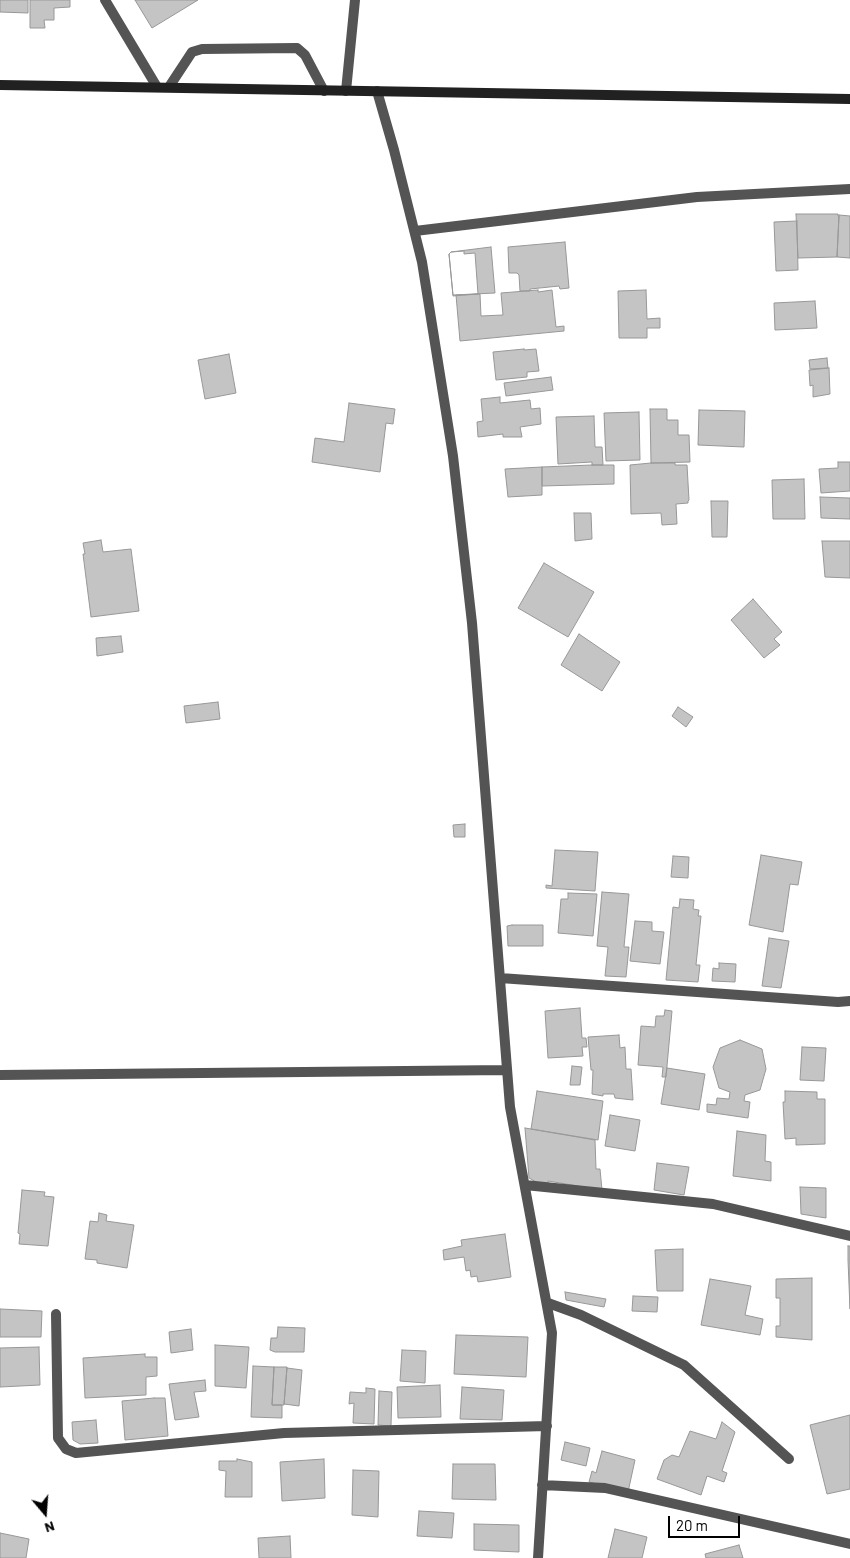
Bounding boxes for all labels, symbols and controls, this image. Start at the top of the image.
north arrow [20,1488,70,1538]
scale bar [670,1506,742,1538]
text: 20 m [676,1516,708,1534]
text: N [43,1518,57,1537]

